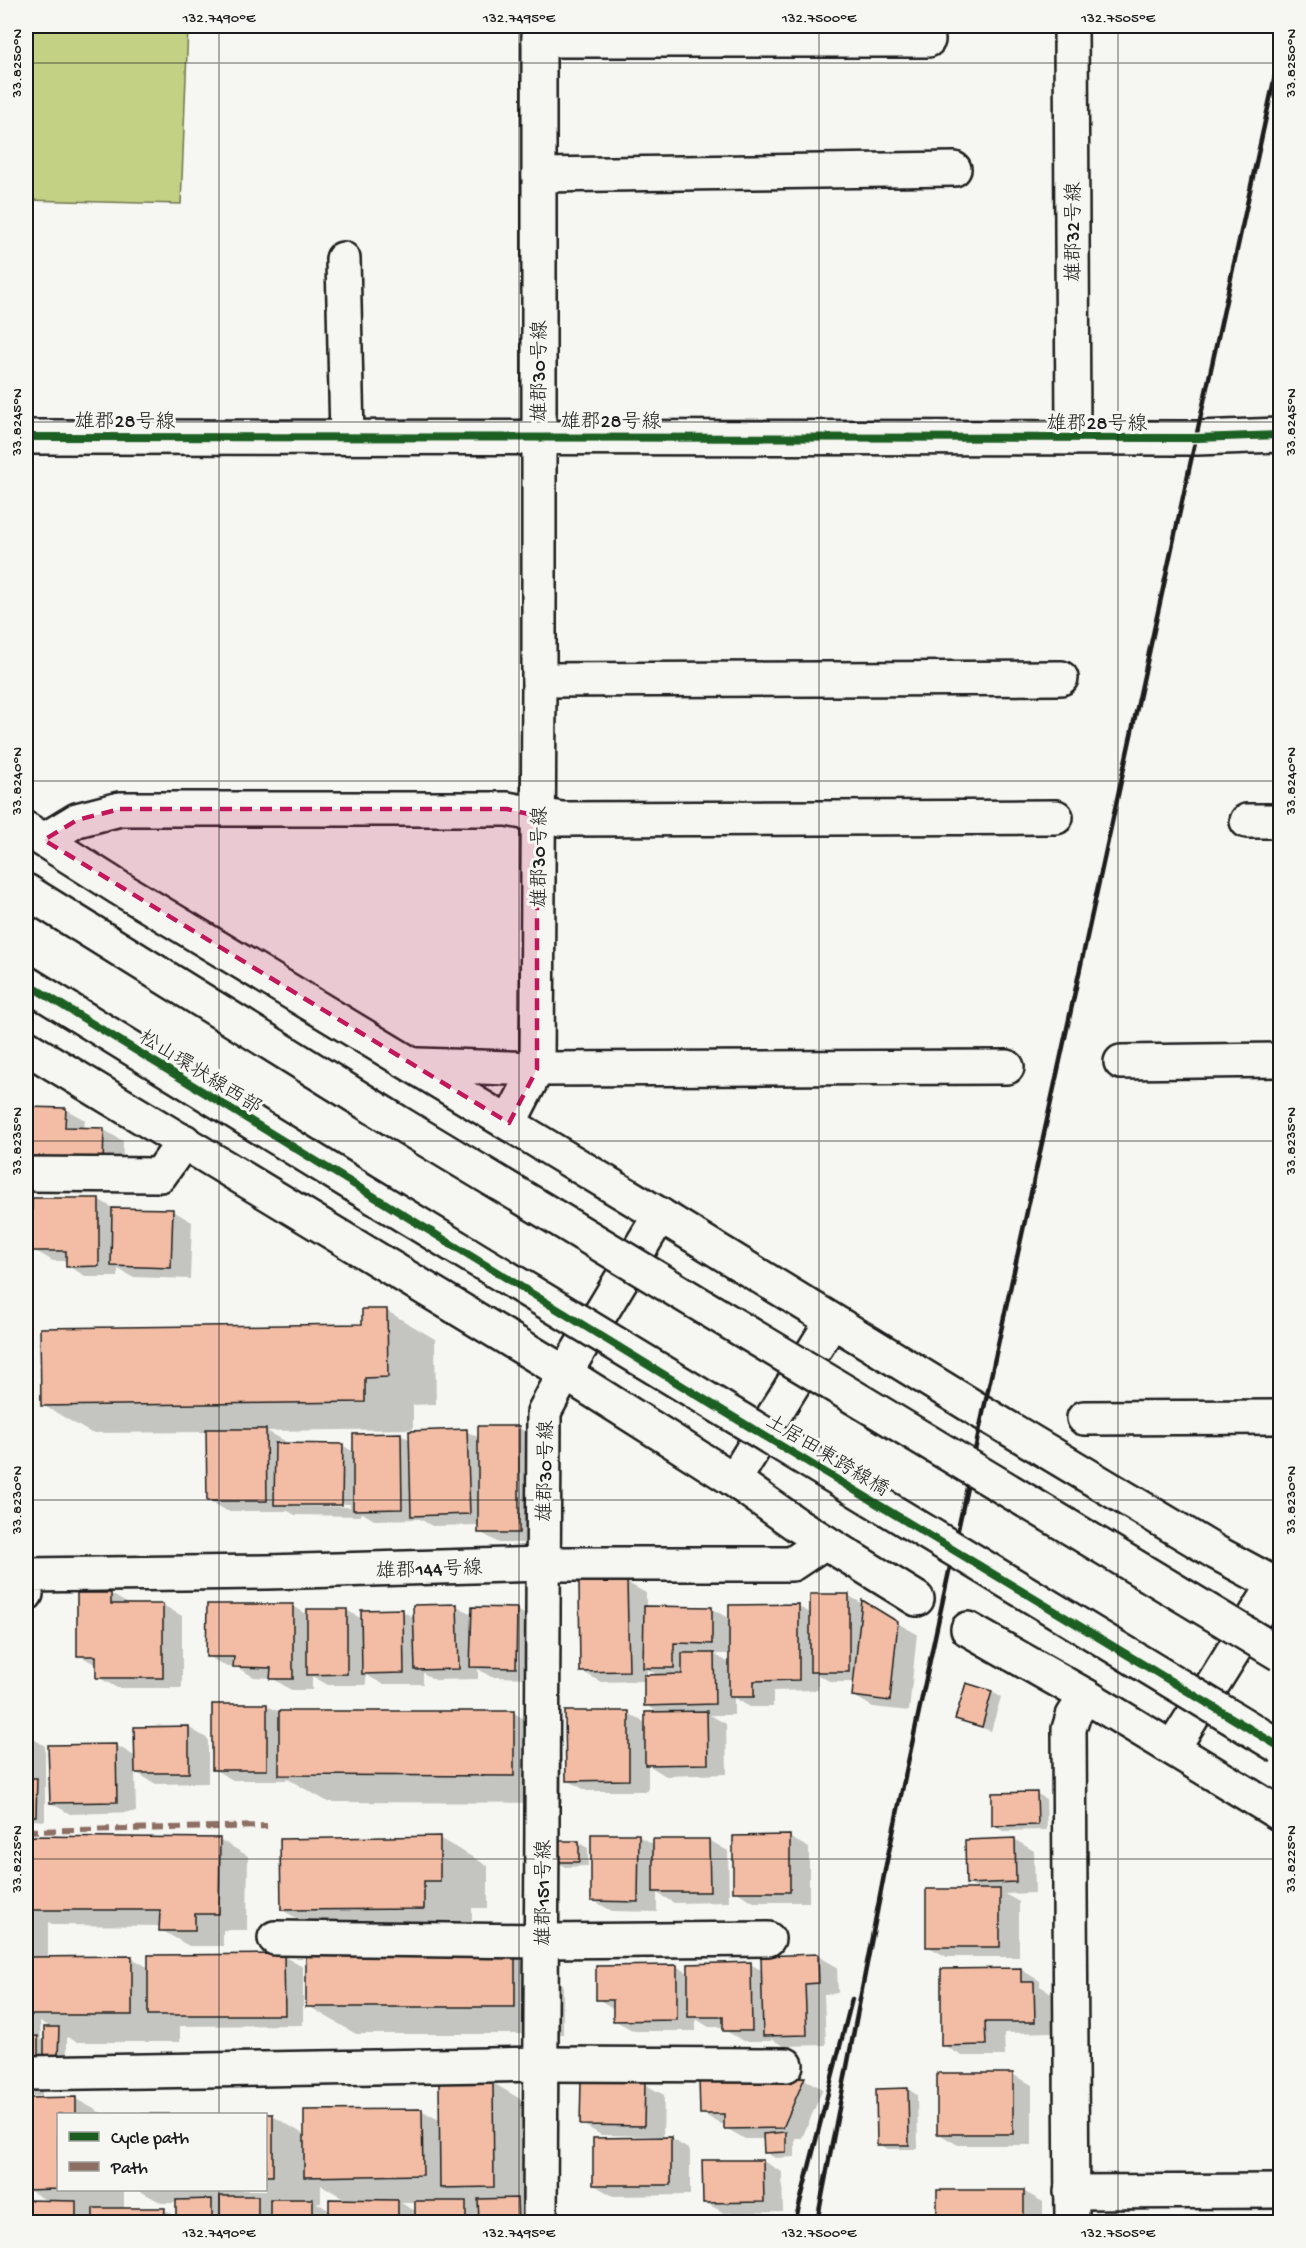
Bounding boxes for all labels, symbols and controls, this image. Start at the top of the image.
text: 132.7490°E [182,10,256,28]
text: 132.7495°E [482,10,556,28]
text: 132.7500°E [781,10,857,28]
text: 132.7505°E [1080,10,1156,28]
text: 33.8250°N [9,28,27,98]
text: 33.8250°N [1283,28,1301,98]
street label: 雄郡32号線 [1062,182,1087,282]
street label: 雄郡30号線 [528,320,553,422]
text: 33.8245°N [9,388,27,457]
text: 33.8245°N [1283,388,1301,457]
street label: 雄郡28号線 [75,410,175,435]
street label: 雄郡28号線 [561,410,661,435]
street label: 雄郡28号線 [1047,412,1147,437]
text: 33.8240°N [9,747,27,816]
text: 33.8240°N [1283,747,1301,816]
street label: 雄郡30号線 [528,806,553,908]
street label: 松山環状線西部 [134,1026,265,1121]
text: 33.8235°N [9,1107,27,1176]
text: 33.8235°N [1283,1107,1301,1176]
street label: 土居田東跨線橋 [760,1409,893,1503]
street label: 雄郡30号線 [533,1420,560,1522]
text: 33.8230°N [9,1465,27,1535]
text: 33.8230°N [1283,1465,1301,1535]
street label: 雄郡144号線 [375,1556,483,1585]
text: 33.8225°N [9,1825,27,1894]
text: 33.8225°N [1283,1825,1301,1894]
street label: 雄郡151号線 [532,1840,557,1946]
legend [57,2113,267,2191]
text: Cycle path [111,2129,189,2150]
text: Path [110,2159,148,2180]
text: 132.7490°E [182,2225,256,2243]
text: 132.7495°E [482,2225,556,2243]
text: 132.7500°E [781,2225,857,2243]
text: 132.7505°E [1080,2225,1156,2243]

